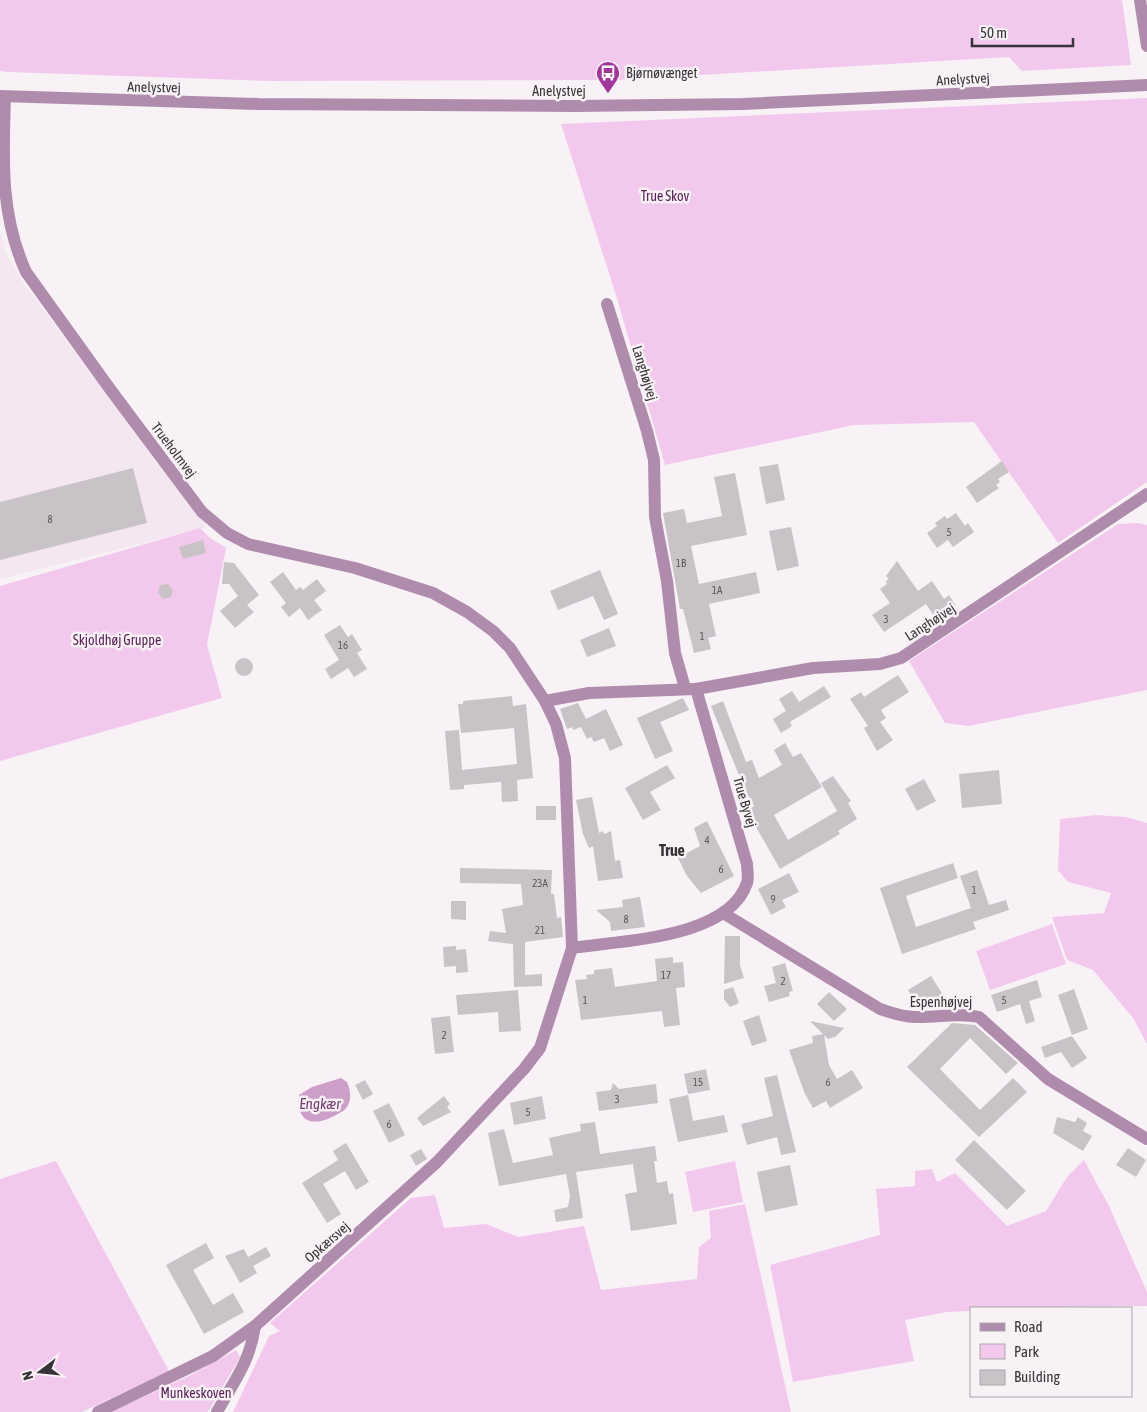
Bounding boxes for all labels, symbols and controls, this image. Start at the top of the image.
scale bar [972,15,1073,47]
text: 50 m [980,24,1007,41]
bus stop icon: Bjørnøvænget [595,60,621,94]
place label: Bjørnøvænget [626,65,697,81]
street label: Anelystvej [936,70,990,88]
street label: Anelystvej [127,79,181,95]
street label: Anelystvej [532,83,586,99]
park label: True Skov [641,188,689,204]
street label: Langhøjvej [629,344,661,402]
street label: Trueholmvej [148,419,200,481]
house number: 8 [47,513,53,525]
house number: 5 [946,526,952,538]
house number: 1B [676,557,687,569]
house number: 1A [712,584,723,596]
street label: Langhøjvej [902,600,958,644]
house number: 3 [883,613,889,625]
house number: 1 [699,630,705,642]
park label: Skjoldhøj Gruppe [73,632,161,648]
house number: 16 [338,639,348,651]
street label: True Byvej [730,775,760,829]
house number: 4 [704,834,710,846]
district label: True [659,841,685,859]
house number: 6 [718,863,724,875]
house number: 23A [532,877,548,889]
house number: 1 [971,884,977,896]
house number: 9 [770,893,776,905]
house number: 8 [623,913,629,925]
house number: 21 [535,924,545,936]
house number: 17 [661,969,671,981]
house number: 2 [780,975,786,987]
house number: 1 [582,994,588,1006]
street label: Espenhøjvej [910,994,972,1010]
house number: 5 [1001,994,1007,1006]
house number: 2 [441,1029,447,1041]
house number: 15 [693,1076,703,1088]
house number: 6 [825,1076,831,1088]
house number: 3 [614,1093,620,1105]
water label: Engkær [299,1095,341,1112]
house number: 5 [525,1106,531,1118]
house number: 6 [386,1118,392,1130]
street label: Opkærsvej [301,1218,353,1266]
legend [970,1307,1132,1397]
text: Road [1014,1318,1043,1335]
text: Park [1014,1343,1039,1360]
north arrow [15,1347,65,1397]
text: Building [1014,1368,1060,1385]
text: N [19,1369,36,1382]
park label: Munkeskoven [160,1385,232,1401]

